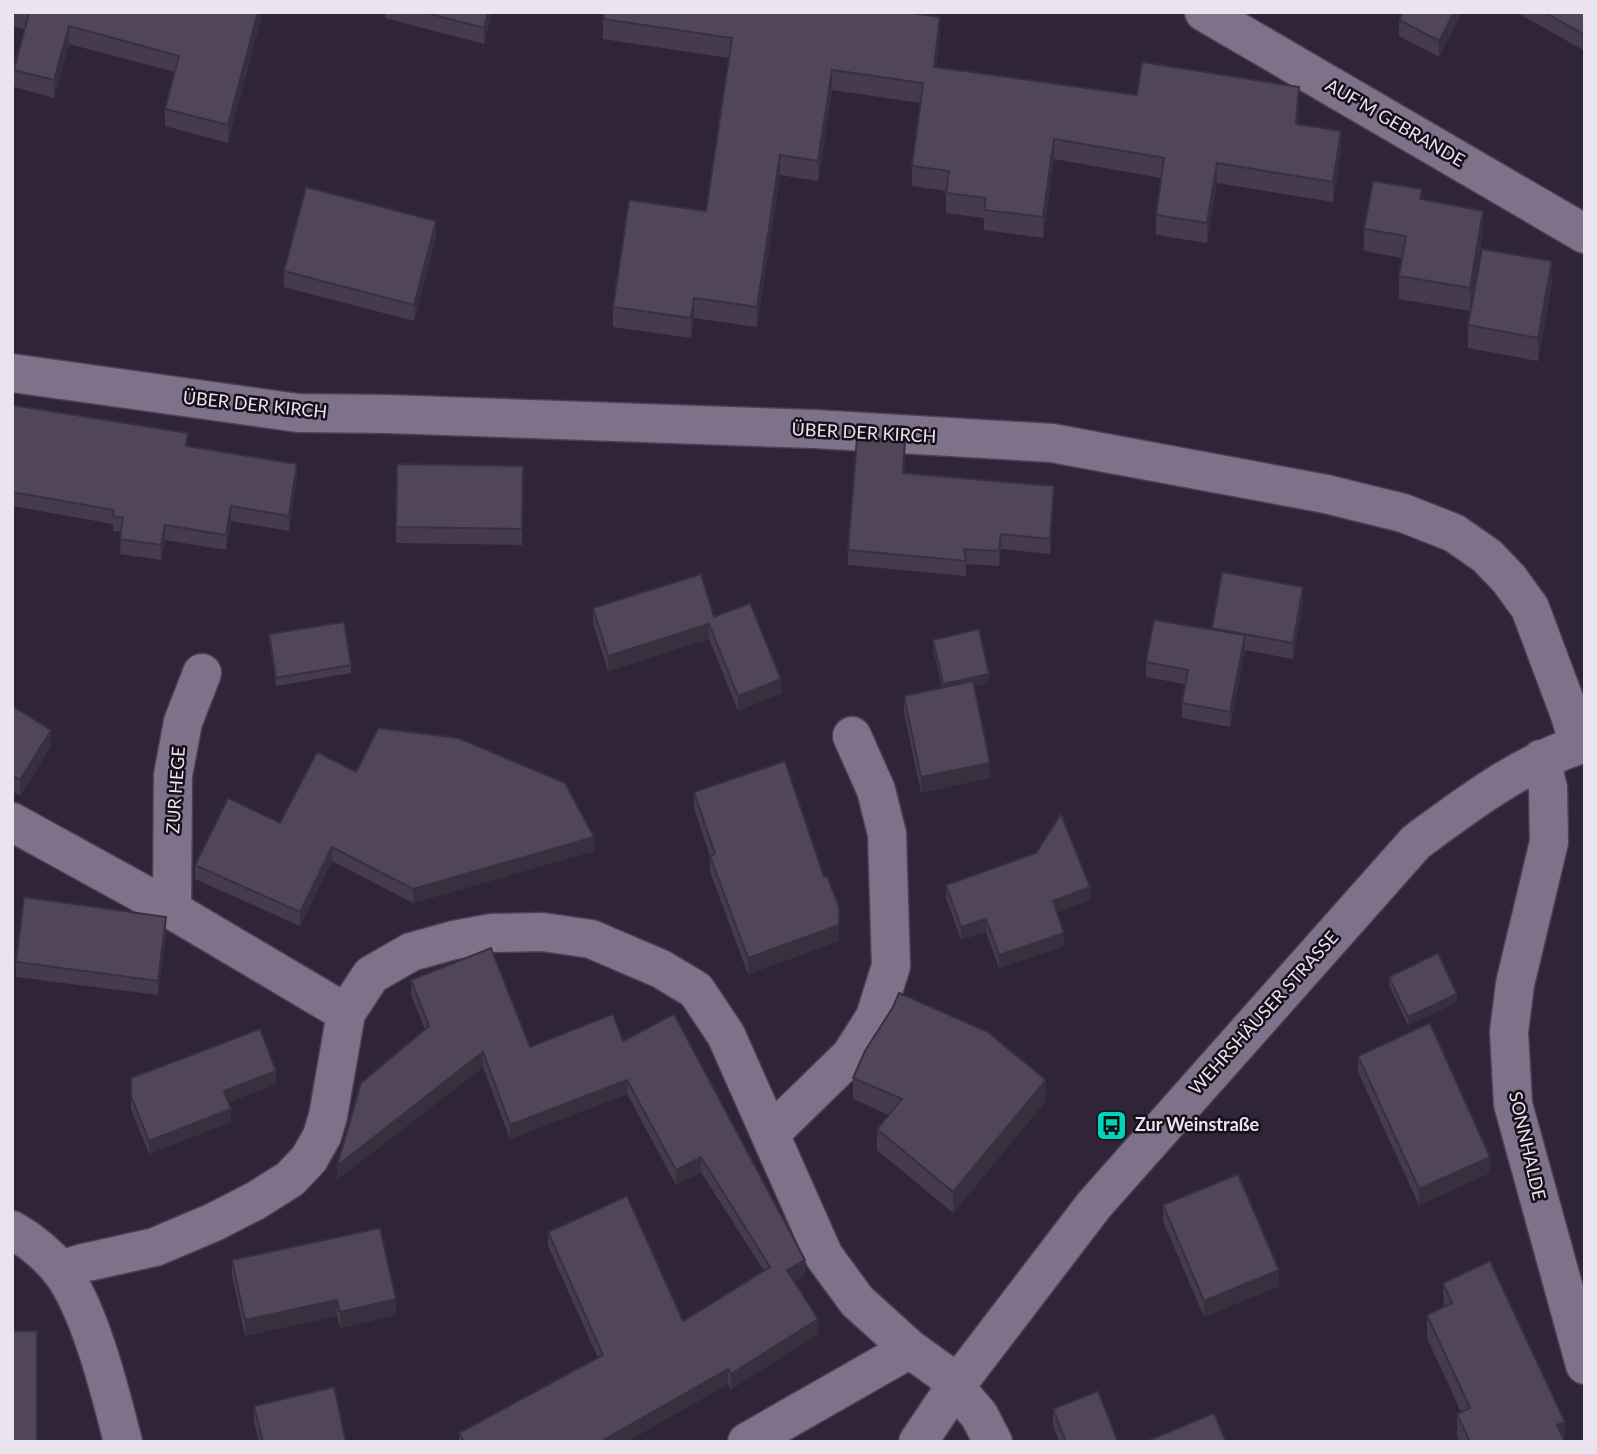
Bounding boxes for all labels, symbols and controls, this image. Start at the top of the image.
street label: AUF'M GEBRANDE [1322,73,1469,171]
street label: ÜBER DER KIRCH [182,385,328,423]
street label: ÜBER DER KIRCH [791,417,937,447]
street label: ZUR HEGE [161,746,189,834]
street label: WEHRSHÄUSER STRASSE [1184,926,1343,1099]
street label: SONNHALDE [1505,1089,1551,1202]
bus stop icon: Zur Weinstraße [1095,1108,1129,1142]
place label: Zur Weinstraße [1135,1113,1260,1135]

